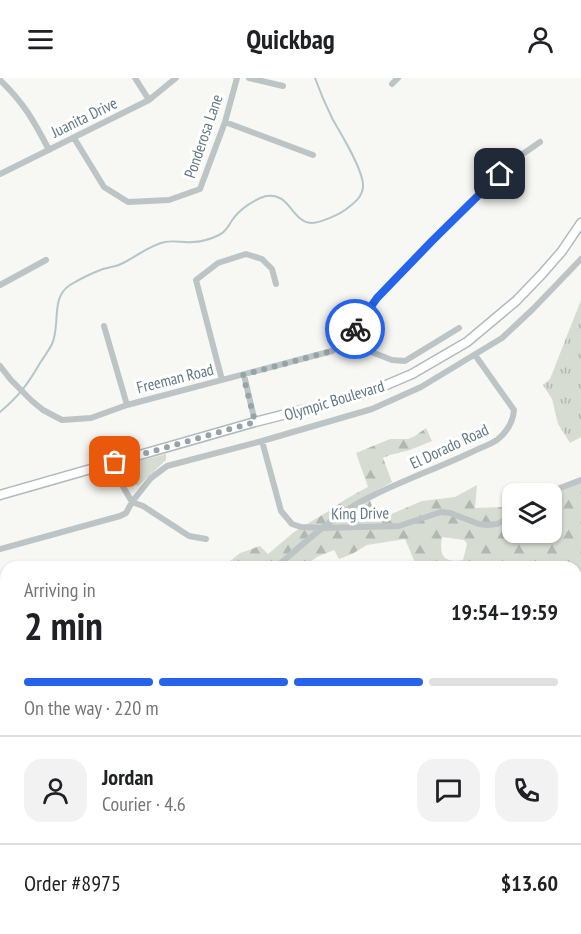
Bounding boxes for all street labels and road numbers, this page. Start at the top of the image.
street label: Juanita Drive [47,92,120,142]
street label: Ponderosa Lane [179,92,227,180]
street label: Freeman Road [134,359,216,397]
street label: Olympic Boulevard [282,375,386,425]
street label: El Dorado Road [406,419,492,473]
street label: King Drive [331,502,389,524]

